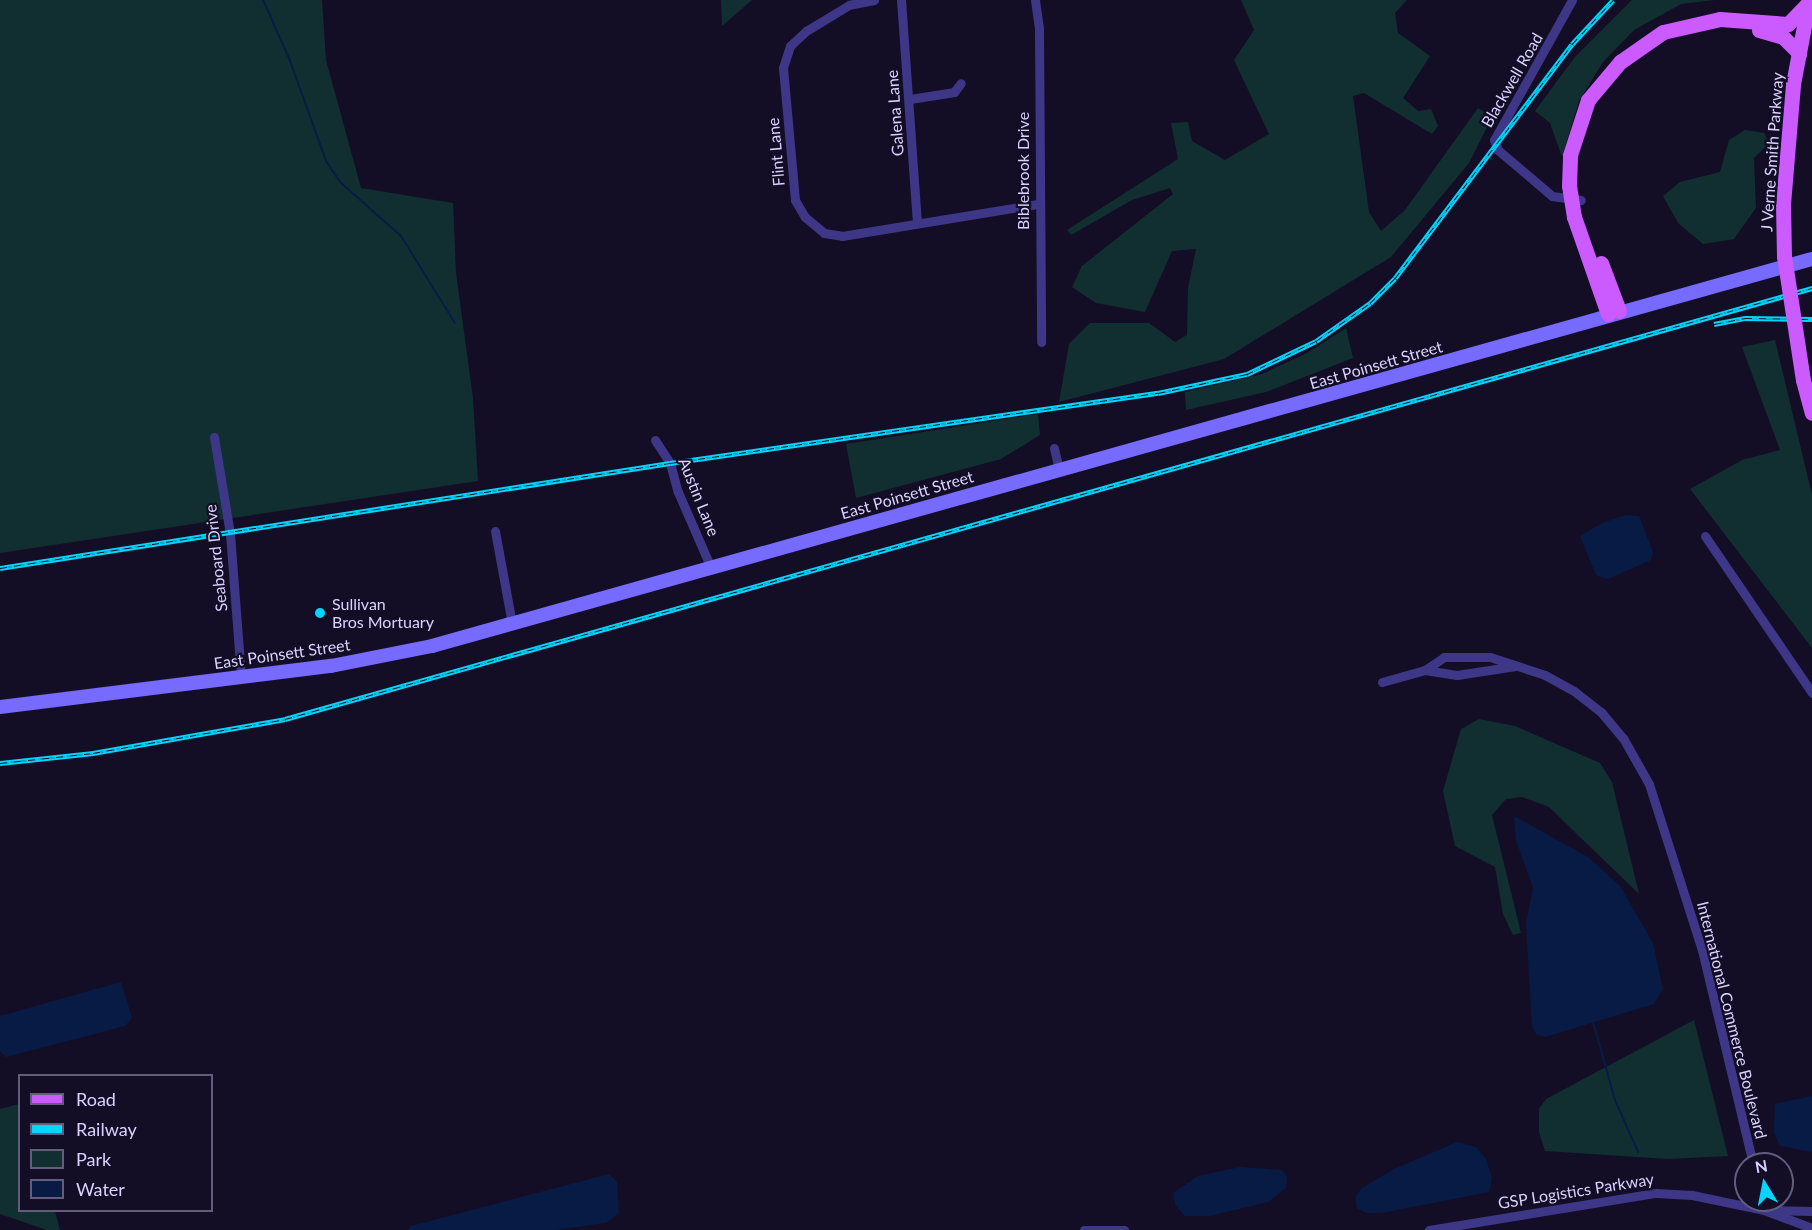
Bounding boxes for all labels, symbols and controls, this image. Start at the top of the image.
street label: Blackwell Road [1477,29,1547,131]
street label: Galena Lane [882,69,908,157]
street label: J Verne Smith Parkway [1757,71,1787,233]
street label: Biblebrook Drive [1013,112,1033,230]
street label: Flint Lane [763,117,789,187]
street label: East Poinsett Street [1307,337,1445,393]
street label: Austin Lane [675,455,723,539]
street label: East Poinsett Street [838,467,976,523]
street label: Seaboard Drive [201,503,231,613]
place label: Sullivan Bros Mortuary [332,594,434,632]
marker: Sullivan Bros Mortuary [313,606,327,620]
street label: East Poinsett Street [213,635,351,673]
street label: International Commerce Boulevard [1693,899,1771,1141]
legend [18,1074,213,1212]
text: Road [76,1088,116,1110]
text: Railway [76,1118,137,1140]
text: Park [76,1148,111,1170]
north arrow [1734,1152,1794,1212]
text: N [1753,1155,1769,1176]
street label: GSP Logistics Parkway [1496,1169,1656,1213]
text: Water [76,1178,125,1200]

